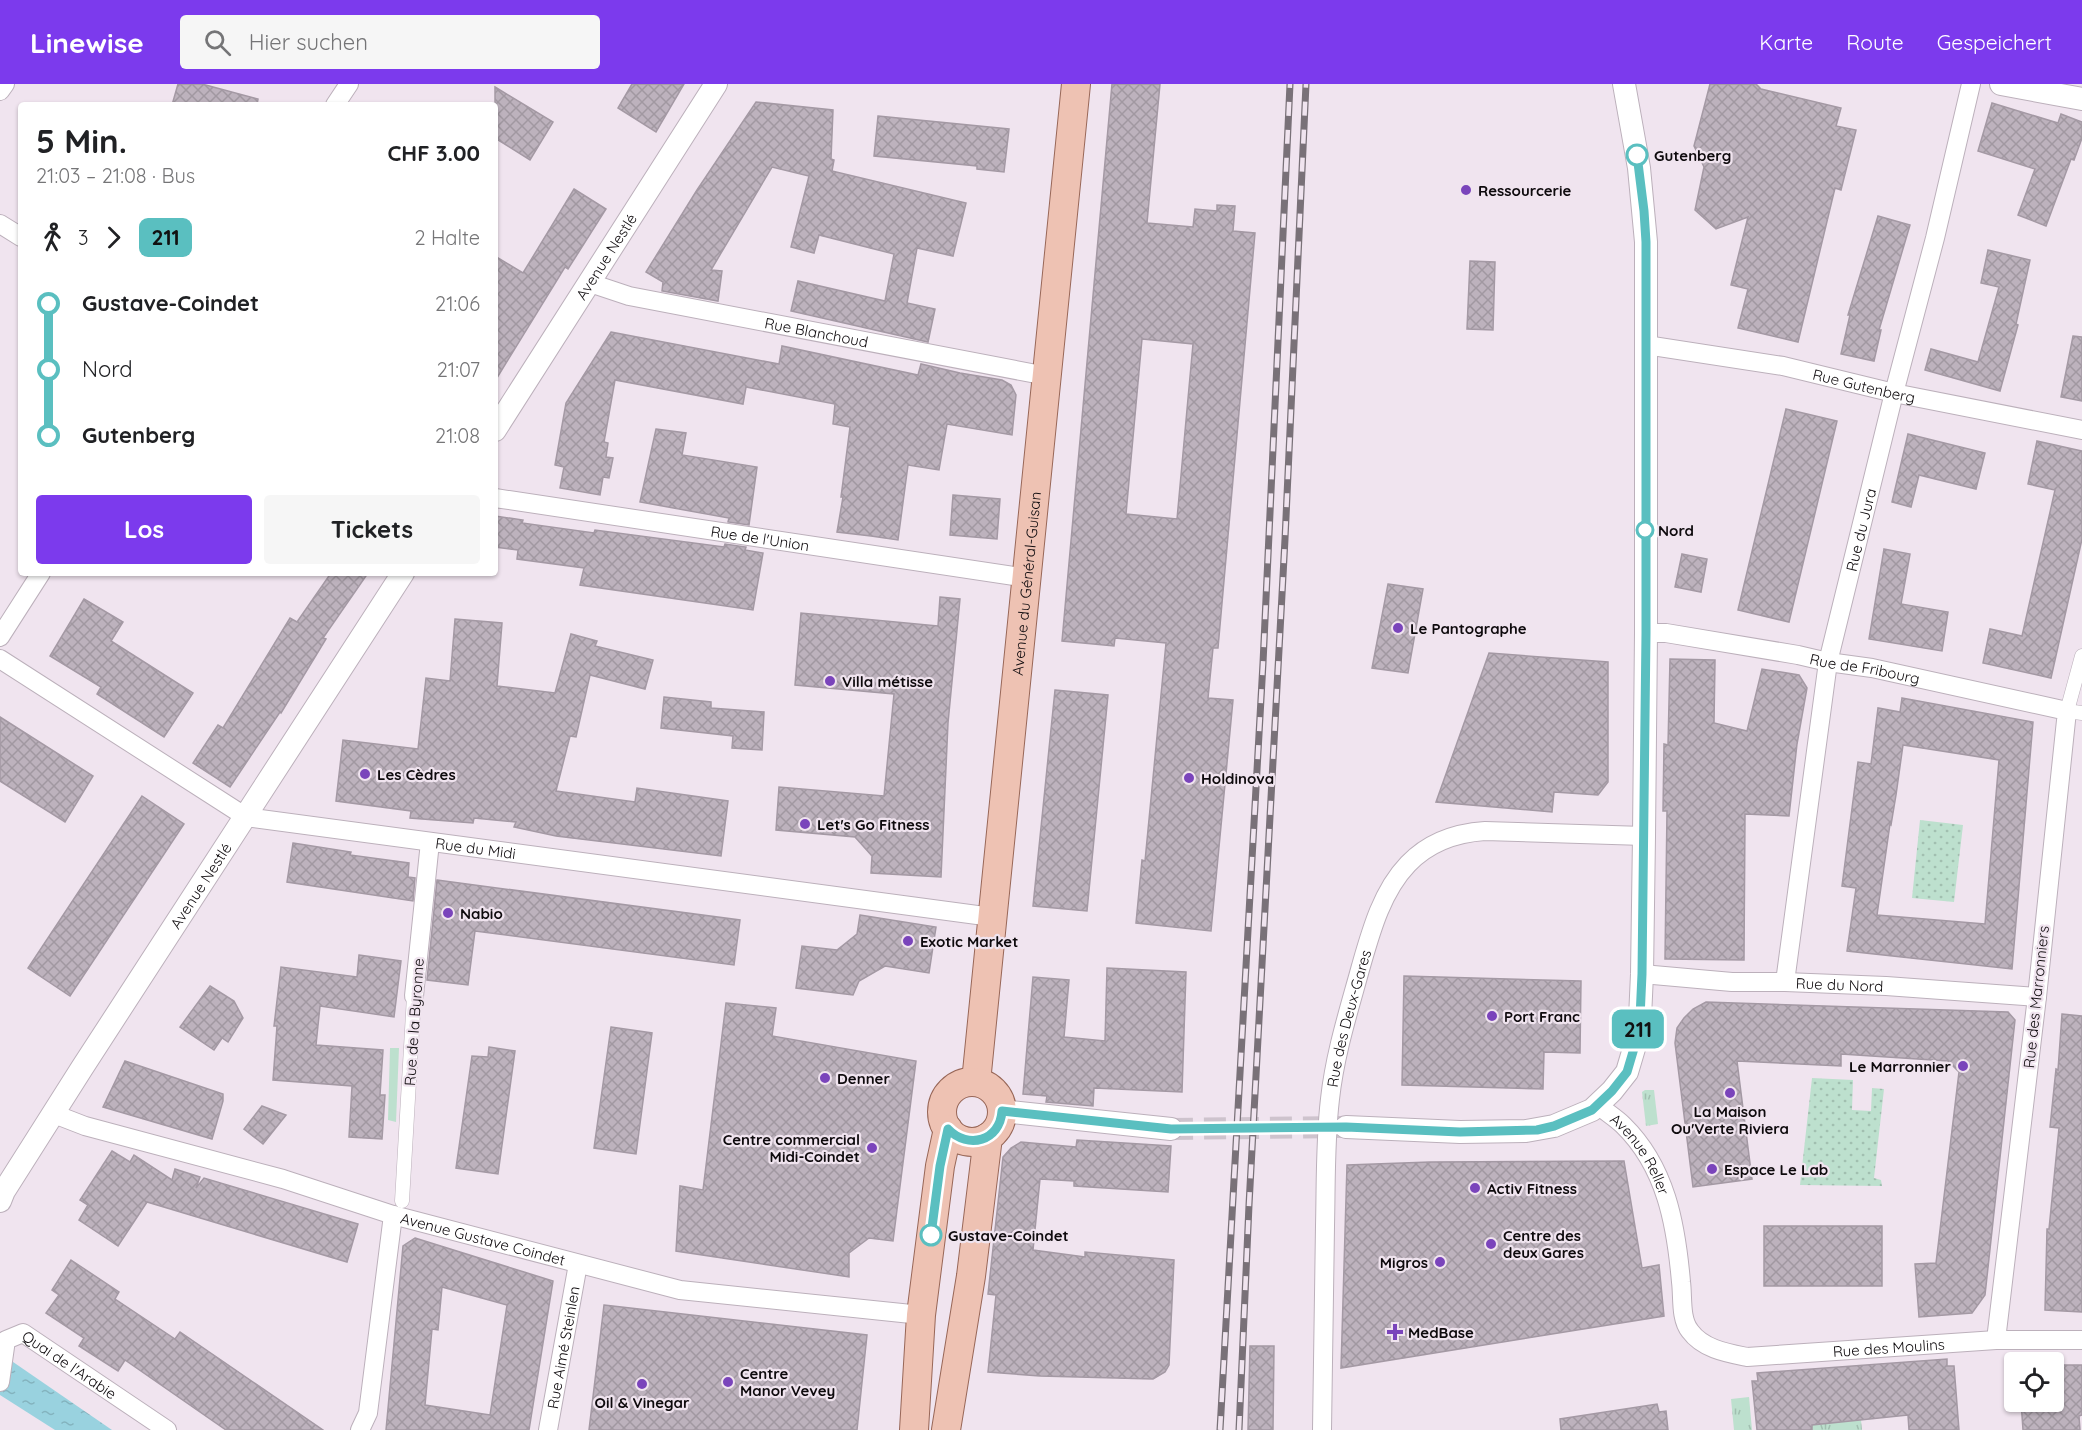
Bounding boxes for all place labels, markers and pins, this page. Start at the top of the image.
marker: Gutenberg [1626,144,1648,166]
place label: Gutenberg [1654,146,1731,165]
place label: Ressourcerie [1478,181,1572,200]
marker: Ressourcerie [1459,183,1473,197]
marker: Nord [1636,521,1654,539]
place label: Nord [1658,521,1694,540]
place label: Le Pantographe [1410,619,1527,638]
marker: Le Pantographe [1391,621,1405,635]
place label: Villa métisse [842,672,933,691]
marker: Villa métisse [823,674,837,688]
place label: Les Cèdres [377,765,456,784]
marker: Les Cèdres [358,767,372,781]
place label: Holdinova [1201,769,1274,788]
marker: Holdinova [1182,771,1196,785]
place label: Let's Go Fitness [817,815,929,834]
marker: Let's Go Fitness [798,817,812,831]
place label: Nabio [460,904,503,923]
marker: Nabio [441,906,455,920]
place label: Exotic Market [920,932,1018,951]
marker: Exotic Market [901,934,915,948]
place label: Port Franc [1504,1007,1580,1026]
marker: Port Franc [1485,1009,1499,1023]
place label: Le Marronnier [1849,1057,1951,1076]
marker: Le Marronnier [1956,1059,1970,1073]
place label: Denner [837,1069,890,1088]
marker: Denner [818,1071,832,1085]
marker: La Maison Ou'Verte Riviera [1723,1086,1737,1100]
place label: La Maison Ou'Verte Riviera [1671,1102,1789,1138]
place label: Centre commercial Midi-Coindet [723,1130,860,1166]
marker: Centre commercial Midi-Coindet [865,1141,879,1155]
place label: Espace Le Lab [1724,1160,1828,1179]
marker: Espace Le Lab [1705,1162,1719,1176]
place label: Activ Fitness [1487,1179,1577,1198]
marker: Activ Fitness [1468,1181,1482,1195]
marker: Gustave-Coindet [920,1224,942,1246]
place label: Gustave-Coindet [948,1226,1069,1245]
place label: Centre des deux Gares [1503,1226,1584,1262]
marker: Centre des deux Gares [1484,1237,1498,1251]
place label: Migros [1380,1253,1428,1272]
marker: Migros [1433,1255,1447,1269]
marker: MedBase [1386,1323,1404,1341]
place label: MedBase [1408,1323,1474,1342]
place label: Centre Manor Vevey [740,1364,835,1400]
marker: Centre Manor Vevey [721,1375,735,1389]
marker: Oil & Vinegar [635,1377,649,1391]
place label: Oil & Vinegar [595,1393,690,1412]

